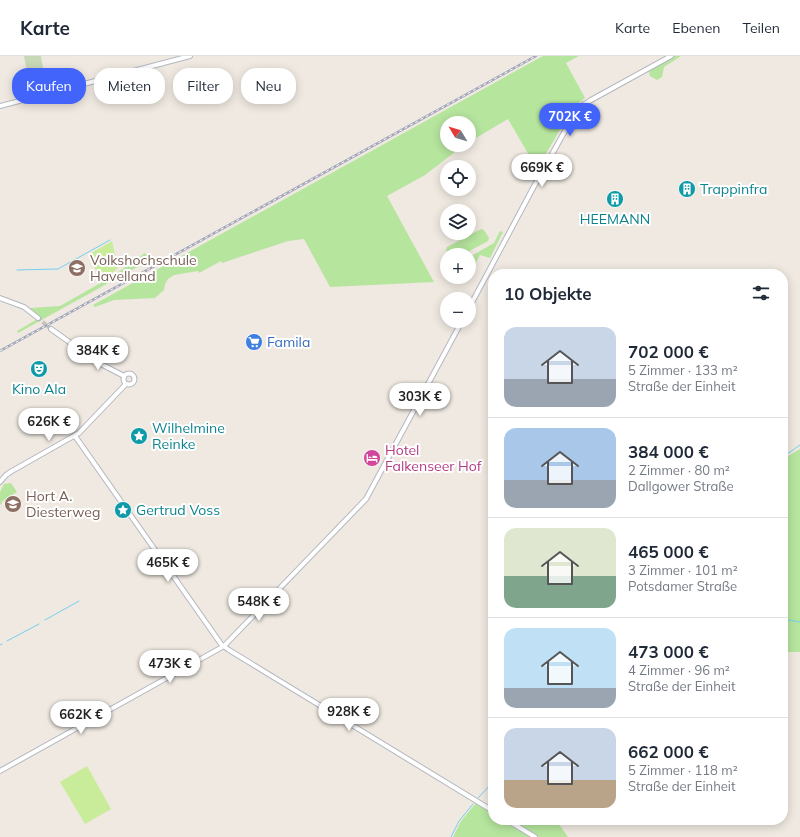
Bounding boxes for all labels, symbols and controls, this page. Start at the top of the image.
text: Karte [20,16,70,40]
text: Karte [615,19,650,37]
text: Ebenen [672,19,721,37]
text: Teilen [743,19,780,37]
chip: Kaufen [12,68,86,104]
chip: Mieten [94,68,165,104]
chip: Filter [173,68,233,104]
chip: Neu [241,68,296,104]
pin: 702K € [537,103,603,137]
text: 702K € [548,108,592,124]
north arrow [440,116,476,152]
map controls [440,116,476,328]
pin: 669K € [509,154,575,188]
text: 669K € [520,159,564,175]
button: locate [440,160,476,196]
building icon: Trappinfra [677,179,697,199]
place label: Trappinfra [700,180,767,198]
building icon: HEEMANN [605,189,625,209]
button: layers [440,204,476,240]
place label: HEEMANN [580,210,650,228]
button: + [440,248,476,284]
place label: Volkshochschule Havelland [90,251,197,285]
school or university icon: Volkshochschule Havelland [67,258,87,278]
icon: filters [750,282,772,304]
text: 10 Objekte [504,283,592,304]
button: − [440,292,476,328]
supermarket icon: Famila [244,332,264,352]
place label: Famila [267,333,310,351]
pin: 384K € [65,337,131,371]
text: 702 000 € [628,341,709,362]
text: 384K € [76,342,120,358]
icon: home [536,343,584,391]
theatre icon: Kino Ala [29,359,49,379]
text: 5 Zimmer · 133 m² [628,362,738,378]
text: Straße der Einheit [628,378,735,394]
place label: Kino Ala [12,380,66,398]
pin: 303K € [387,383,453,417]
text: 303K € [398,388,442,404]
pin: 626K € [16,408,82,442]
text: 626K € [27,413,71,429]
place label: Wilhelmine Reinke [152,419,225,453]
place icon: Wilhelmine Reinke [129,426,149,446]
place label: Hotel Falkenseer Hof [385,441,482,475]
text: 384 000 € [628,441,709,462]
icon: home [536,444,584,492]
hotel icon: Hotel Falkenseer Hof [362,448,382,468]
text: 2 Zimmer · 80 m² [628,462,730,478]
text: Dallgower Straße [628,478,734,494]
place label: Hort A. Diesterweg [26,487,100,521]
school or university icon: Hort A. Diesterweg [3,494,23,514]
place icon: Gertrud Voss [113,500,133,520]
place label: Gertrud Voss [136,501,220,519]
text: 465 000 € [628,541,709,562]
icon: home [536,544,584,592]
pin: 465K € [135,549,201,583]
text: 465K € [146,554,190,570]
text: 3 Zimmer · 101 m² [628,562,738,578]
text: Potsdamer Straße [628,578,737,594]
pin: 548K € [226,588,292,622]
text: 548K € [237,593,281,609]
text: 473 000 € [628,641,709,662]
icon: home [536,644,584,692]
pin: 473K € [137,650,203,684]
text: 473K € [148,655,192,671]
text: 4 Zimmer · 96 m² [628,662,730,678]
text: Straße der Einheit [628,678,735,694]
pin: 928K € [316,698,382,732]
pin: 662K € [48,701,114,735]
text: 928K € [327,703,371,719]
text: 662K € [59,706,103,722]
text: 662 000 € [628,741,709,762]
icon: home [536,744,584,792]
text: 5 Zimmer · 118 m² [628,762,738,778]
text: Straße der Einheit [628,778,735,794]

